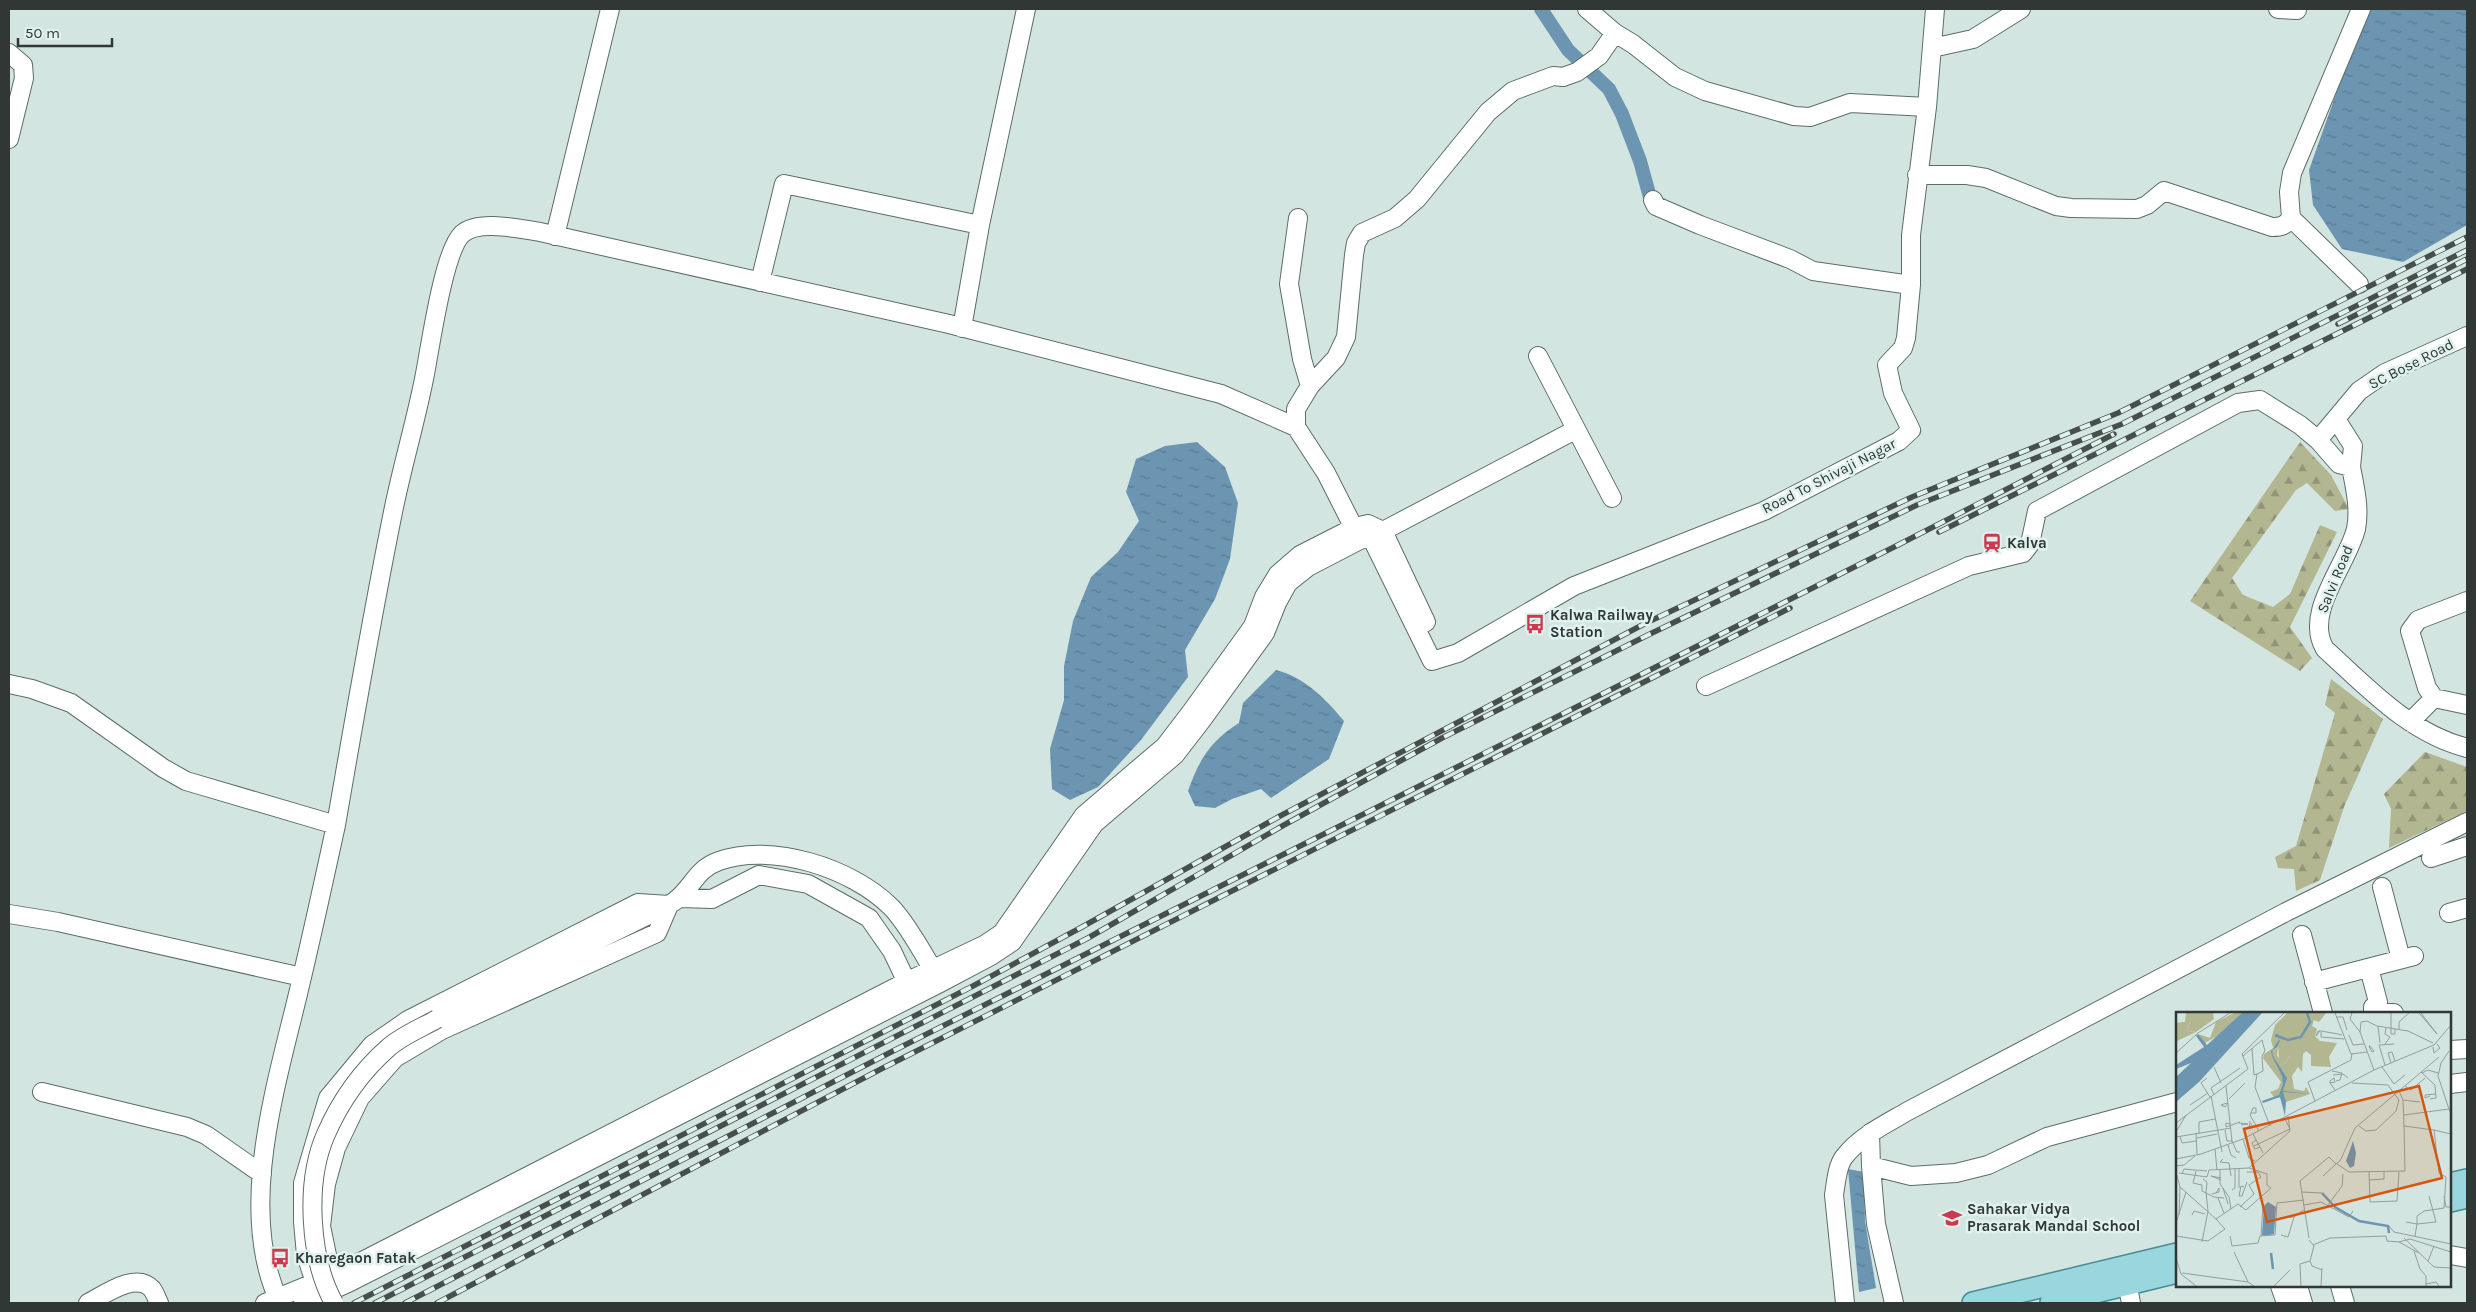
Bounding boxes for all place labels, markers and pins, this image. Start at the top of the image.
station icon: Kalva [1981,532,2003,554]
place label: Kalva [2007,534,2047,552]
place label: Kalwa Railway Station [1550,606,1653,641]
bus stop icon: Kalwa Railway Station [1524,613,1546,635]
place label: Sahakar Vidya Prasarak Mandal School [1967,1200,2140,1235]
school or university icon: Sahakar Vidya Prasarak Mandal School [1941,1207,1963,1229]
bus stop icon: Kharegaon Fatak [269,1247,291,1269]
place label: Kharegaon Fatak [295,1249,416,1267]

